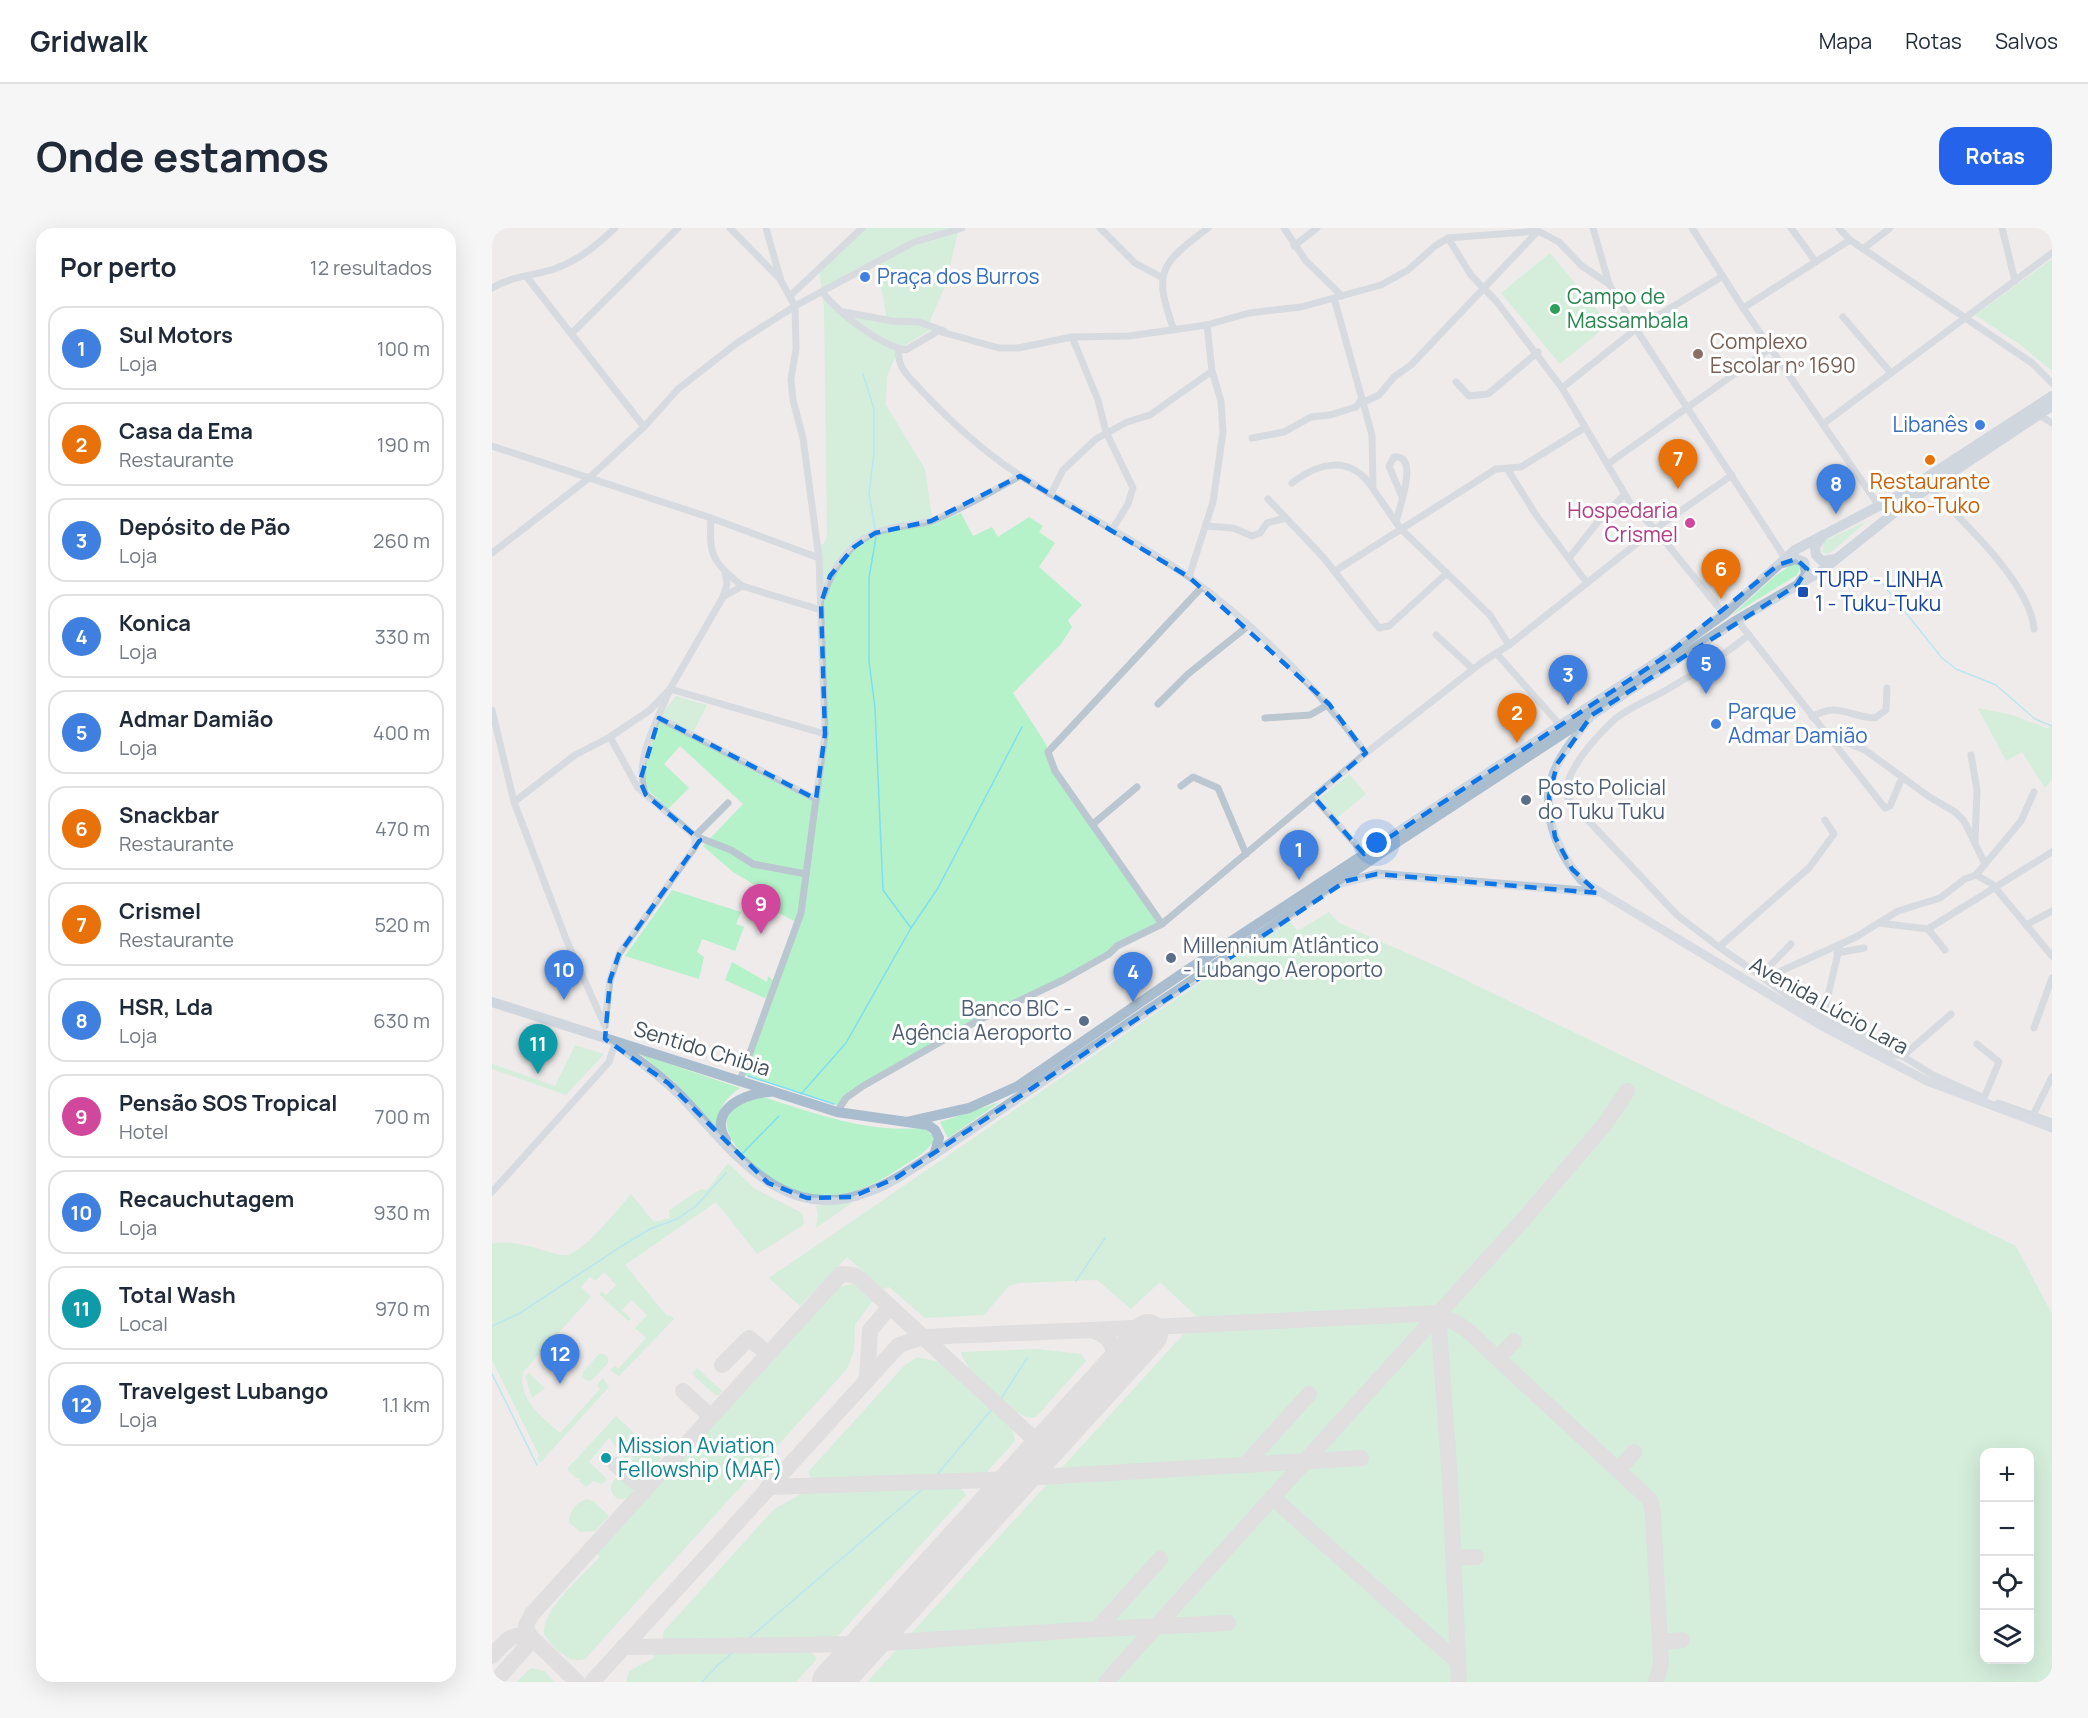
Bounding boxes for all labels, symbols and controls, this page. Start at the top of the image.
text: Gridwalk [30,22,147,60]
text: Mapa [1819,27,1872,55]
text: Rotas [1905,27,1962,55]
text: Salvos [1995,27,2058,55]
text: Onde estamos [36,127,329,185]
button: Rotas [1939,127,2052,185]
text: Por perto [60,249,177,285]
text: 12 resultados [310,254,432,281]
place label: Praça dos Burros [877,262,1040,290]
marker: Praça dos Burros [858,270,872,284]
place label: Campo de Massambala [1567,282,1689,334]
marker: Campo de Massambala [1548,302,1562,316]
text: Sul Motors [119,320,233,350]
place label: Complexo Escolar nº 1690 [1710,327,1856,379]
text: 1 [77,335,86,362]
text: 100 m [377,335,430,362]
marker: Complexo Escolar nº 1690 [1691,347,1705,361]
text: Loja [119,350,157,377]
place label: Libanês [1893,410,1968,438]
text: Casa da Ema [119,416,253,446]
marker: Libanês [1973,418,1987,432]
text: 2 [76,431,87,458]
text: 190 m [377,431,430,458]
pin: 7 [1658,440,1698,489]
text: Restaurante [119,446,234,473]
marker: Restaurante Tuko-Tuko [1923,453,1937,467]
pin: 8 [1816,464,1856,514]
place label: Restaurante Tuko-Tuko [1870,467,1990,519]
place label: Hospedaria Crismel [1567,496,1678,548]
text: Depósito de Pão [119,512,290,542]
marker: Hospedaria Crismel [1683,516,1697,530]
text: 3 [76,527,87,554]
text: 260 m [373,527,430,554]
text: Loja [119,542,157,569]
pin: 6 [1702,550,1740,599]
place label: TURP - LINHA 1 - Tuku-Tuku [1815,565,1943,617]
marker: TURP - LINHA 1 - Tuku-Tuku [1796,585,1810,599]
text: Konica [119,608,191,638]
text: 4 [75,623,88,650]
text: 330 m [375,623,430,650]
text: Loja [119,638,157,665]
pin: 5 [1686,644,1726,694]
pin: 3 [1548,656,1588,705]
pin: 2 [1498,694,1536,743]
place label: Parque Admar Damião [1728,697,1868,749]
text: Admar Damião [119,704,273,734]
marker: Parque Admar Damião [1709,717,1723,731]
text: 5 [76,719,87,746]
text: 400 m [373,719,430,746]
text: Loja [119,734,157,761]
place label: Posto Policial do Tuku Tuku [1538,773,1666,825]
marker: Posto Policial do Tuku Tuku [1519,793,1533,807]
text: Snackbar [119,800,219,830]
text: 6 [75,815,88,842]
text: 470 m [375,815,430,842]
your location [1362,828,1391,857]
text: Restaurante [119,830,234,857]
pin: 1 [1280,830,1318,880]
pin: 9 [742,884,780,934]
text: Crismel [119,896,201,926]
text: 7 [76,911,87,938]
text: 520 m [374,911,430,938]
text: Restaurante [119,926,234,953]
place label: Millennium Atlântico - Lubango Aeroporto [1183,931,1383,983]
pin: 10 [544,950,584,1000]
street label: Avenida Lúcio Lara [1745,950,1914,1060]
marker: Millennium Atlântico - Lubango Aeroporto [1164,951,1178,965]
pin: 4 [1114,952,1152,1002]
text: HSR, Lda [119,992,213,1022]
place label: Banco BIC - Agência Aeroporto [892,994,1072,1046]
text: 8 [75,1007,88,1034]
text: 630 m [373,1007,430,1034]
street label: Sentido Chibia [631,1014,774,1082]
marker: Banco BIC - Agência Aeroporto [1077,1014,1091,1028]
text: Loja [119,1022,157,1049]
pin: 11 [518,1024,558,1074]
text: Pensão SOS Tropical [119,1088,337,1118]
text: 9 [75,1103,88,1130]
text: 700 m [375,1103,430,1130]
text: Hotel [119,1118,169,1145]
text: Recauchutagem [119,1184,294,1214]
text: 10 [71,1199,92,1226]
text: 930 m [373,1199,430,1226]
text: Loja [119,1214,157,1241]
text: Total Wash [119,1280,236,1310]
text: 11 [73,1295,90,1322]
text: 970 m [375,1295,430,1322]
text: Local [119,1310,168,1337]
pin: 12 [540,1334,580,1384]
text: Travelgest Lubango [119,1376,328,1406]
text: 12 [71,1391,92,1418]
text: 1.1 km [382,1391,430,1418]
text: Loja [119,1406,157,1433]
place label: Mission Aviation Fellowship (MAF) [618,1431,783,1483]
map controls [1980,1448,2034,1664]
button: + [1980,1448,2034,1502]
marker: Mission Aviation Fellowship (MAF) [599,1451,613,1465]
button: − [1980,1502,2034,1556]
button: locate [1980,1556,2034,1610]
button: layers [1980,1610,2034,1664]

